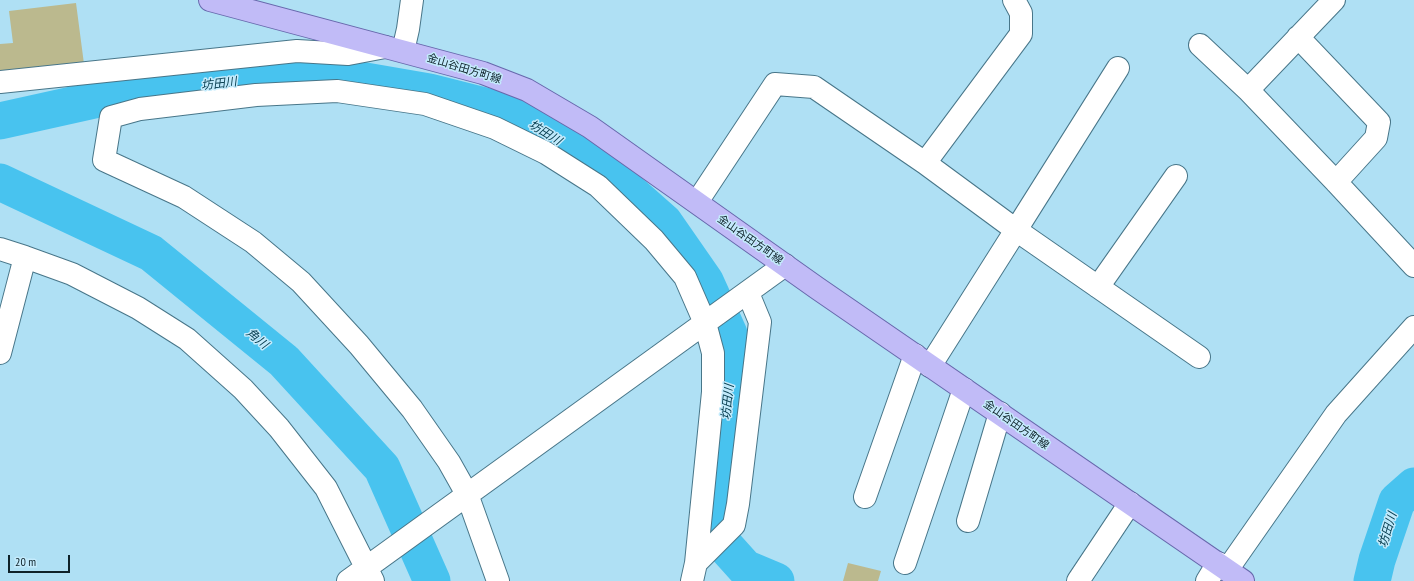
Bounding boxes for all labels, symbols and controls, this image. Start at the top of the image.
street label: 金山谷田方町線 [425,51,503,87]
water label: 坊田川 [200,75,238,93]
water label: 坊田川 [526,117,564,149]
street label: 金山谷田方町線 [715,213,785,267]
water label: 角川 [243,326,271,352]
water label: 坊田川 [719,383,737,421]
street label: 金山谷田方町線 [981,398,1051,452]
water label: 坊田川 [1376,511,1400,549]
scale bar [10,547,72,573]
text: 20 m [15,554,36,569]

